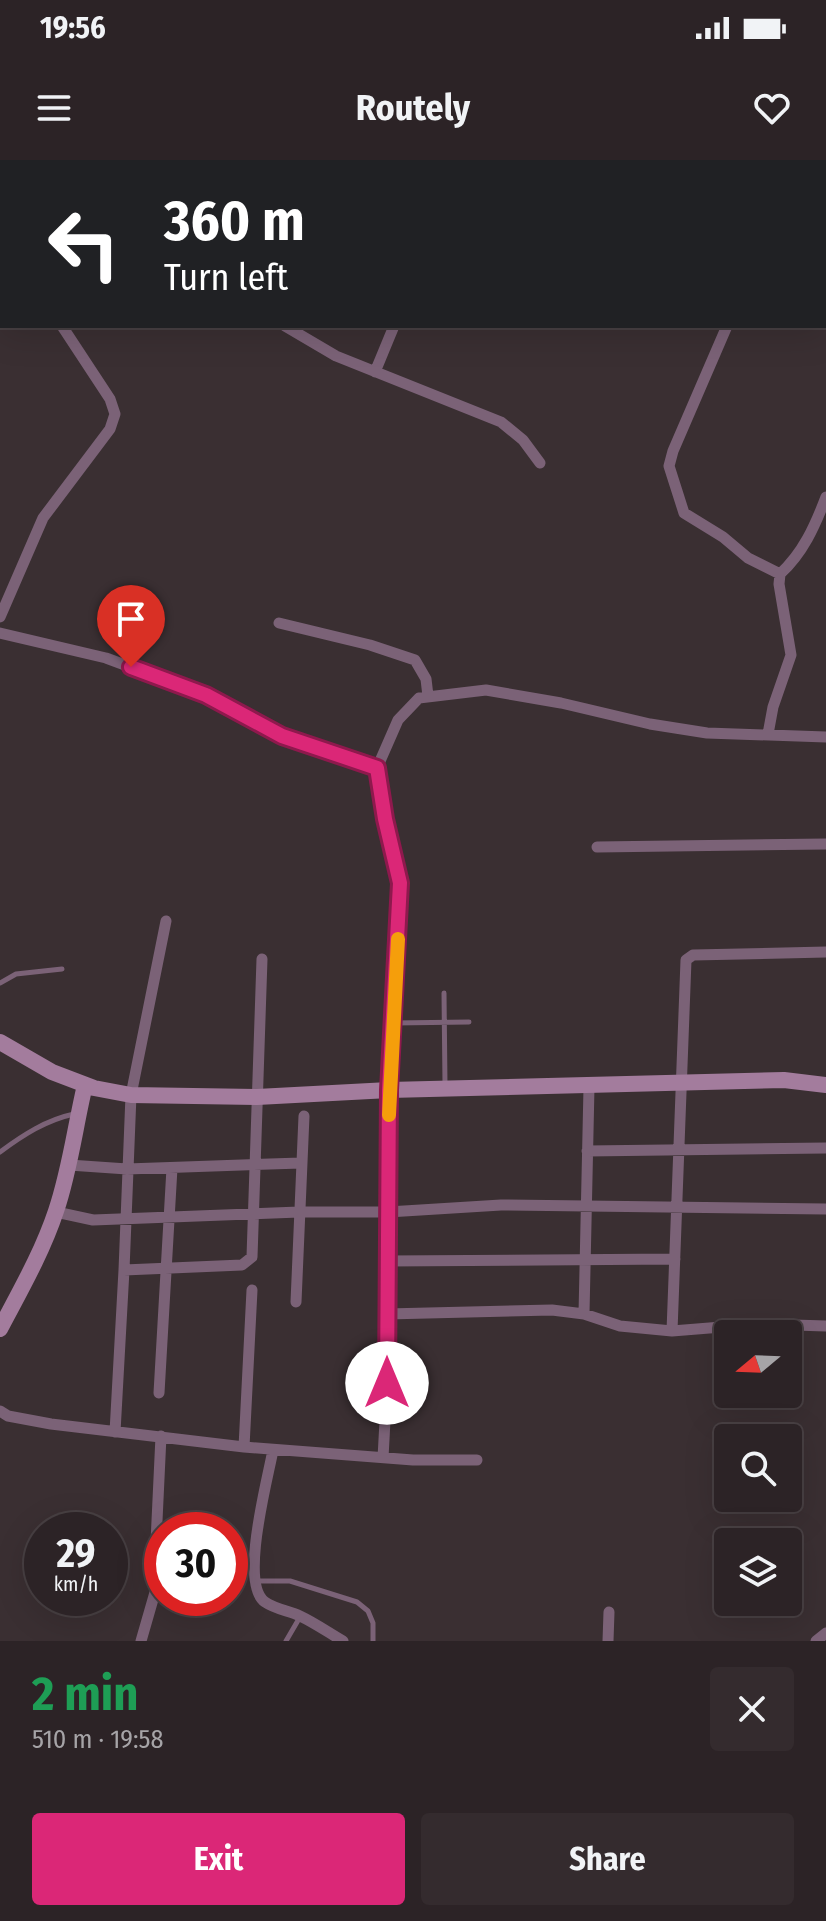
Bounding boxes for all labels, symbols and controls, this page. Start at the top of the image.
text: 19:56 [40,10,106,46]
icon: menu [32,86,76,130]
text: Routely [356,86,470,130]
icon: heart [750,86,794,130]
text: 360 m [164,188,305,255]
icon: left [32,192,136,296]
text: Turn left [164,256,288,300]
pin [97,585,165,667]
icon: arrive [109,597,153,641]
north arrow [714,1320,802,1408]
map controls [714,1320,802,1616]
position arrow [345,1341,429,1425]
button: search [714,1424,802,1512]
speed limit sign: 30 [144,1512,248,1616]
button: layers [714,1528,802,1616]
text: 29 [56,1530,95,1578]
text: km/h [54,1572,98,1596]
text: 2 min [32,1665,138,1723]
button: close [710,1667,794,1751]
text: 510 m · 19:58 [32,1724,164,1755]
button: Exit [32,1813,405,1905]
button: Share [421,1813,794,1905]

